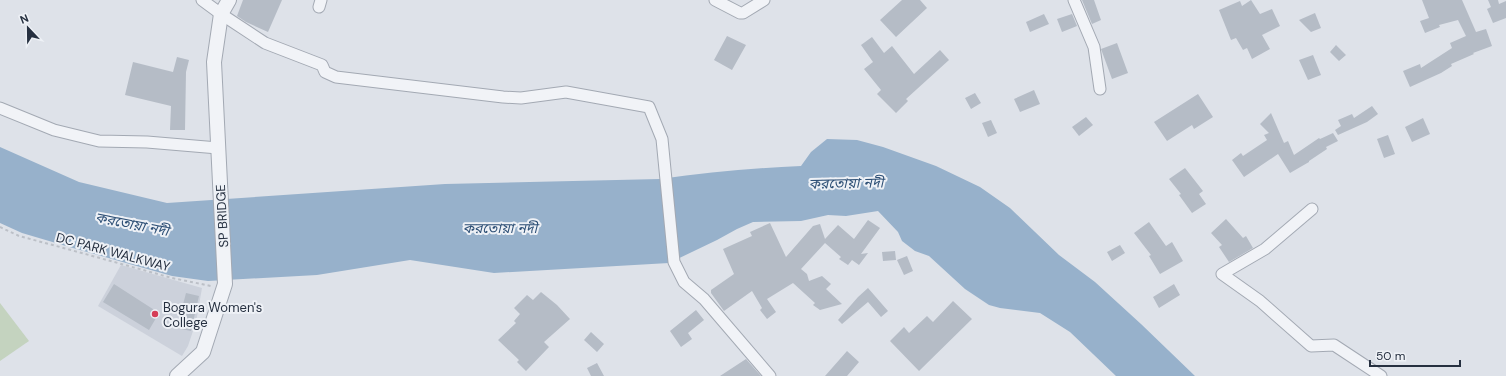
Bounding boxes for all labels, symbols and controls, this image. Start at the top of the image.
north arrow [8,8,48,48]
text: N [18,11,31,27]
water label: করতোয়া নদী [809,173,887,193]
street label: SP BRIDGE [212,184,232,248]
water label: করতোয়া নদী [94,208,174,241]
water label: করতোয়া নদী [463,219,541,237]
street label: DC PARK WALKWAY [54,229,172,275]
place label: Bogura Women's College [163,299,262,331]
marker: Bogura Women's College [150,309,160,319]
scale bar [1370,342,1460,368]
text: 50 m [1376,348,1405,364]

